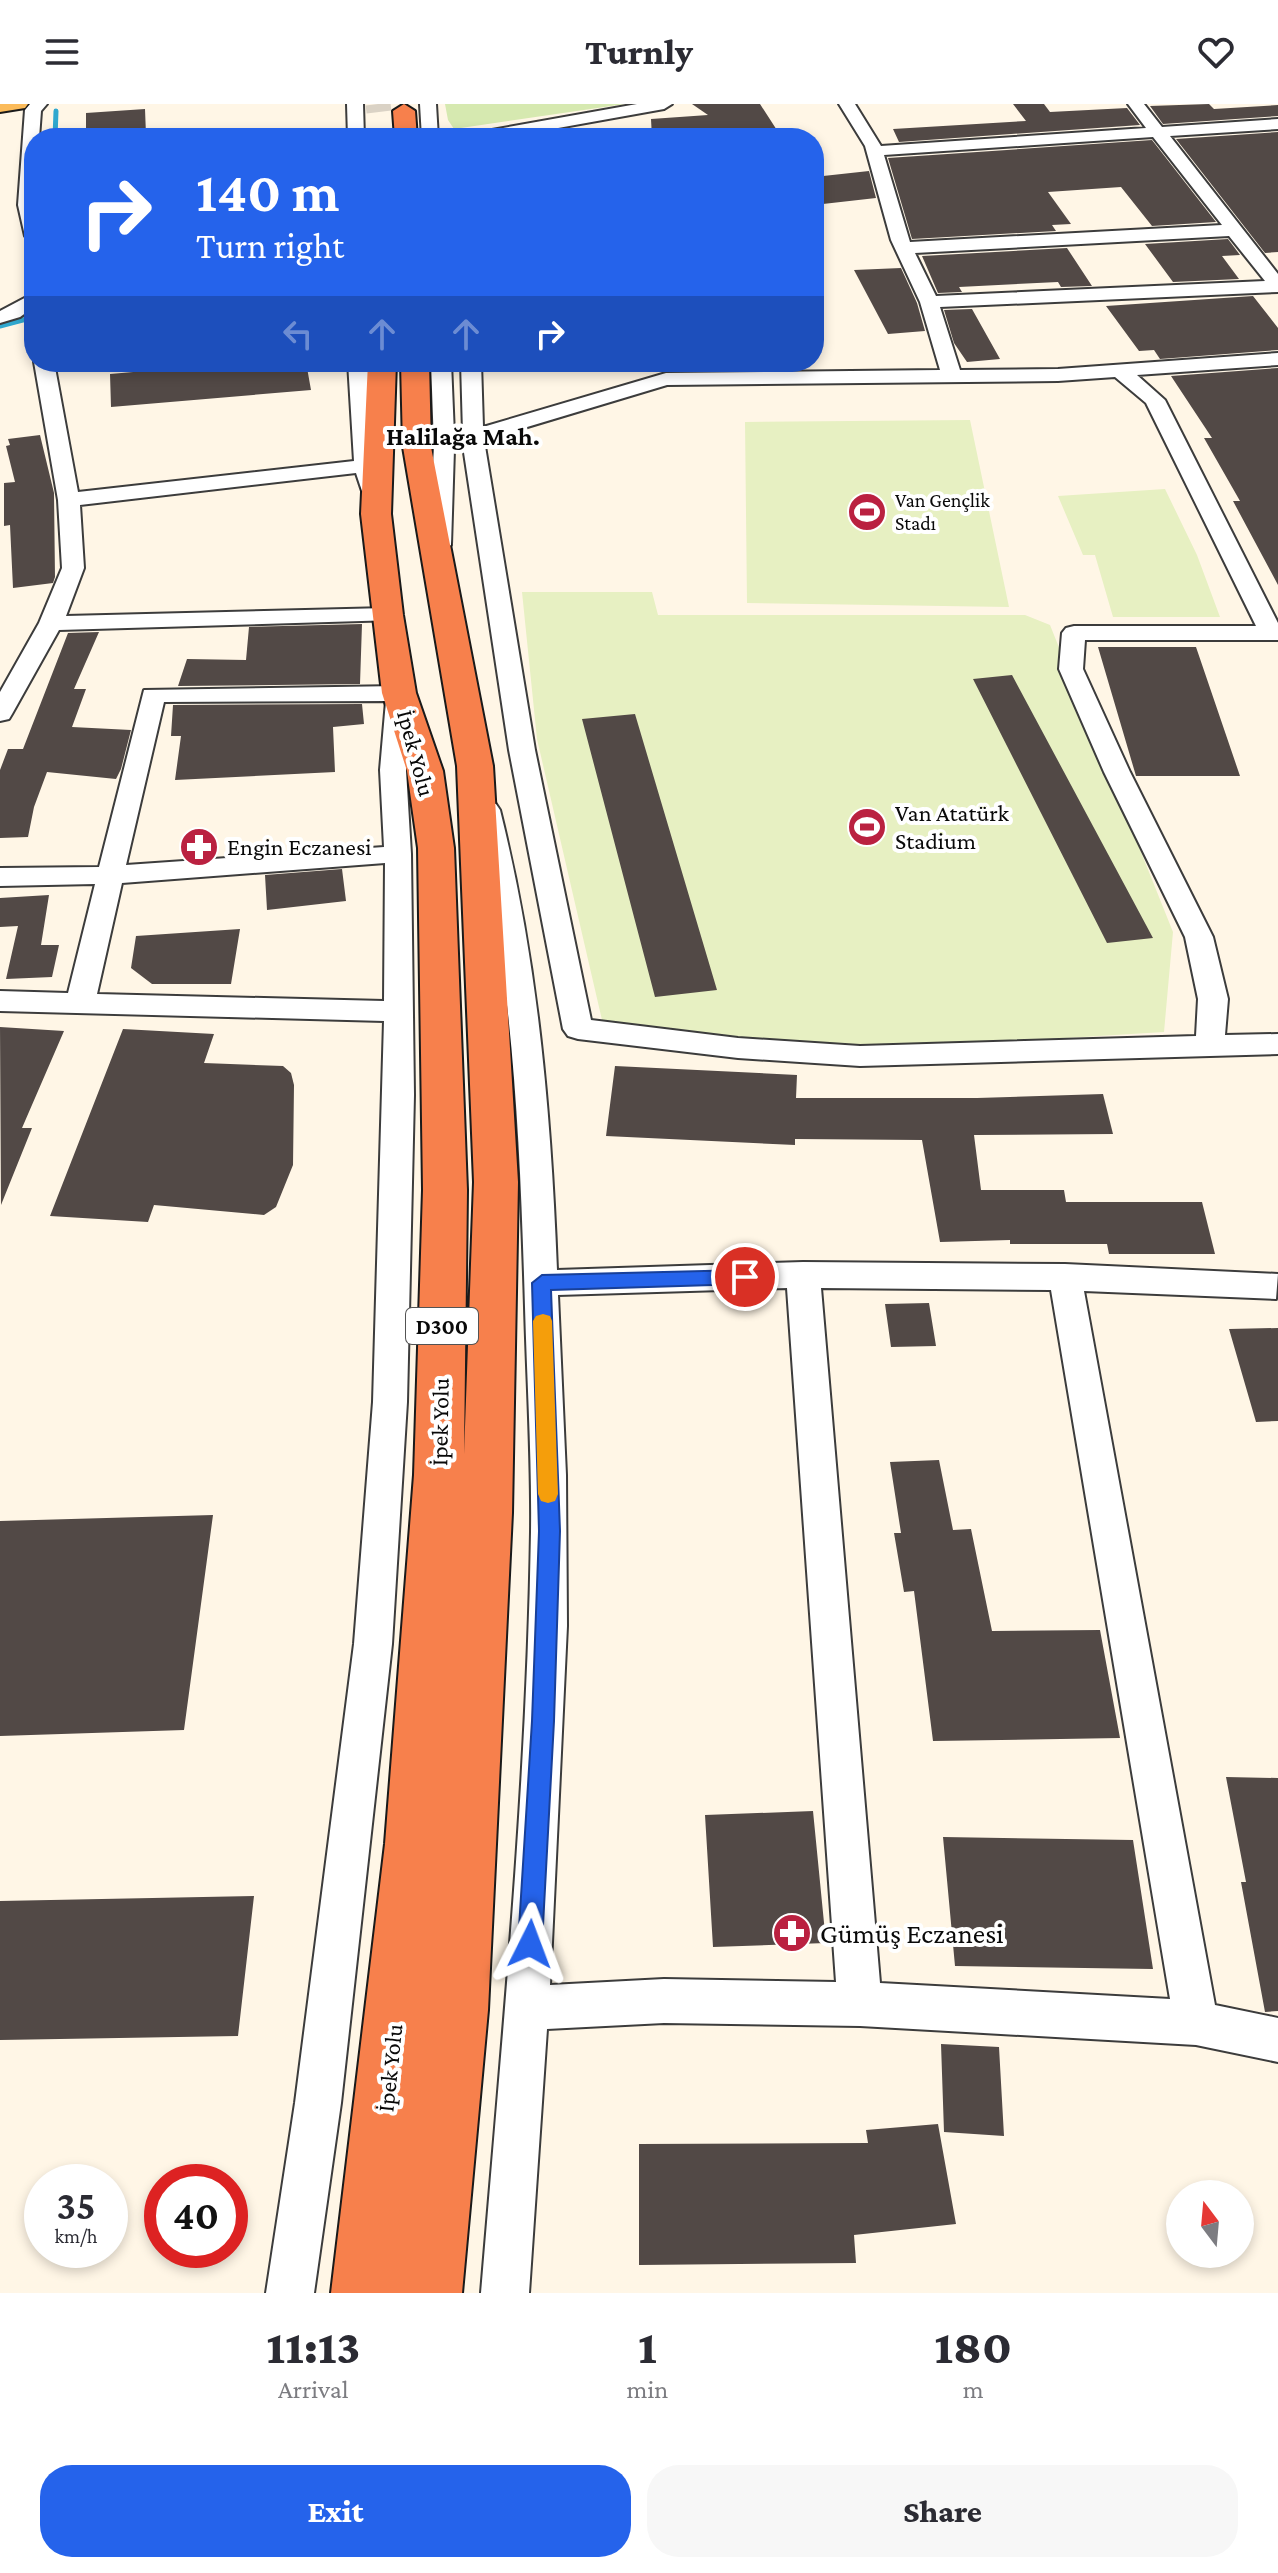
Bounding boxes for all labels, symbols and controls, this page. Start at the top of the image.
icon: menu [40,30,84,74]
icon: heart [1194,30,1238,74]
text: Turnly [585,32,693,72]
icon: right [64,160,168,264]
text: 140 m [196,161,339,223]
text: Turn right [196,226,344,266]
icon: left [276,312,320,356]
icon: ahead [360,312,404,356]
icon: ahead [444,312,488,356]
icon: right [528,312,572,356]
district label: Halilağa Mah. [386,422,540,451]
place label: Van Gençlik Stadı [895,489,990,534]
sports icon: Van Gençlik Stadı [846,491,888,533]
street label: İpek Yolu [392,707,441,799]
place label: Van Atatürk Stadium [895,799,1009,854]
sports icon: Van Atatürk Stadium [846,806,888,848]
pharmacy icon: Engin Eczanesi [178,826,220,868]
place label: Engin Eczanesi [227,833,372,860]
pin [711,1243,779,1311]
icon: arrive [723,1255,767,1299]
road number: D300 [406,1308,478,1344]
street label: İpek Yolu [425,1377,454,1466]
position arrow [488,1902,572,1986]
pharmacy icon: Gümüş Eczanesi [771,1912,813,1954]
place label: Gümüş Eczanesi [820,1918,1003,1949]
street label: İpek Yolu [371,2022,408,2113]
speed limit sign: 40 [144,2164,248,2268]
north arrow [1166,2180,1254,2268]
map controls [1166,2180,1254,2268]
text: 35 [56,2183,96,2228]
text: km/h [54,2225,98,2247]
text: 11:13 [266,2320,360,2373]
text: 1 [638,2320,657,2373]
text: 180 [934,2320,1012,2373]
text: Arrival [278,2375,349,2404]
text: min [627,2375,668,2404]
text: m [963,2375,984,2404]
button: Exit [40,2465,631,2557]
button: Share [647,2465,1238,2557]

